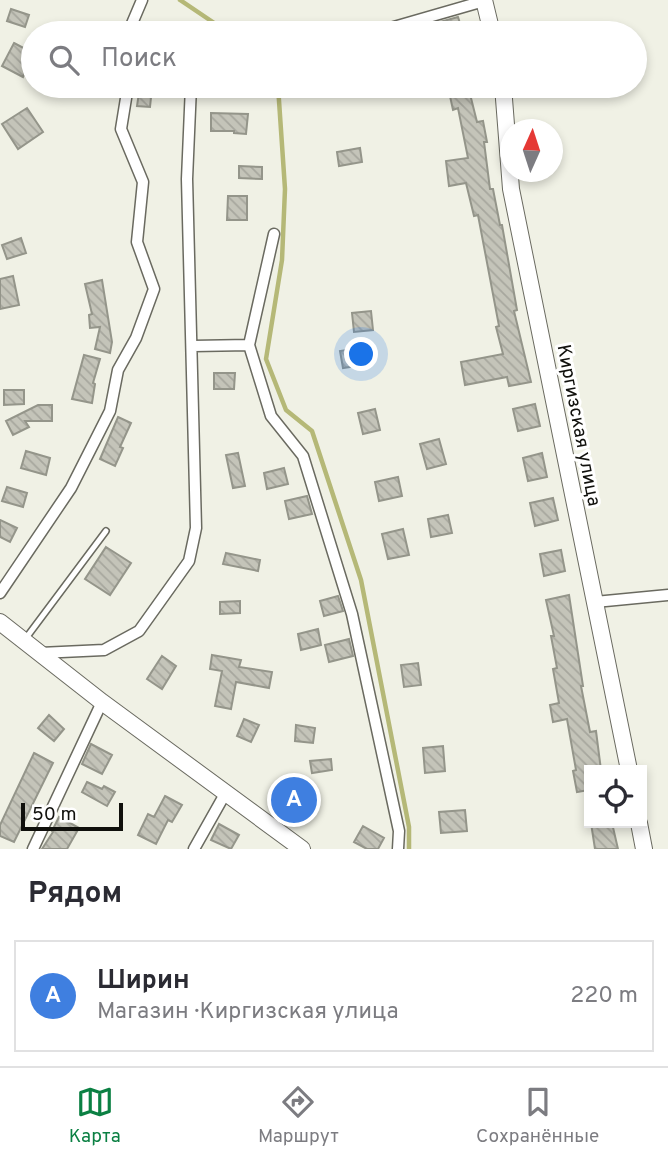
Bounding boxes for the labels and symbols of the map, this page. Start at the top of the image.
north arrow [500,119,563,182]
your location [344,337,378,371]
street label: Киргизская улица [551,342,606,508]
pin: A [271,774,317,826]
scale bar [21,800,122,832]

